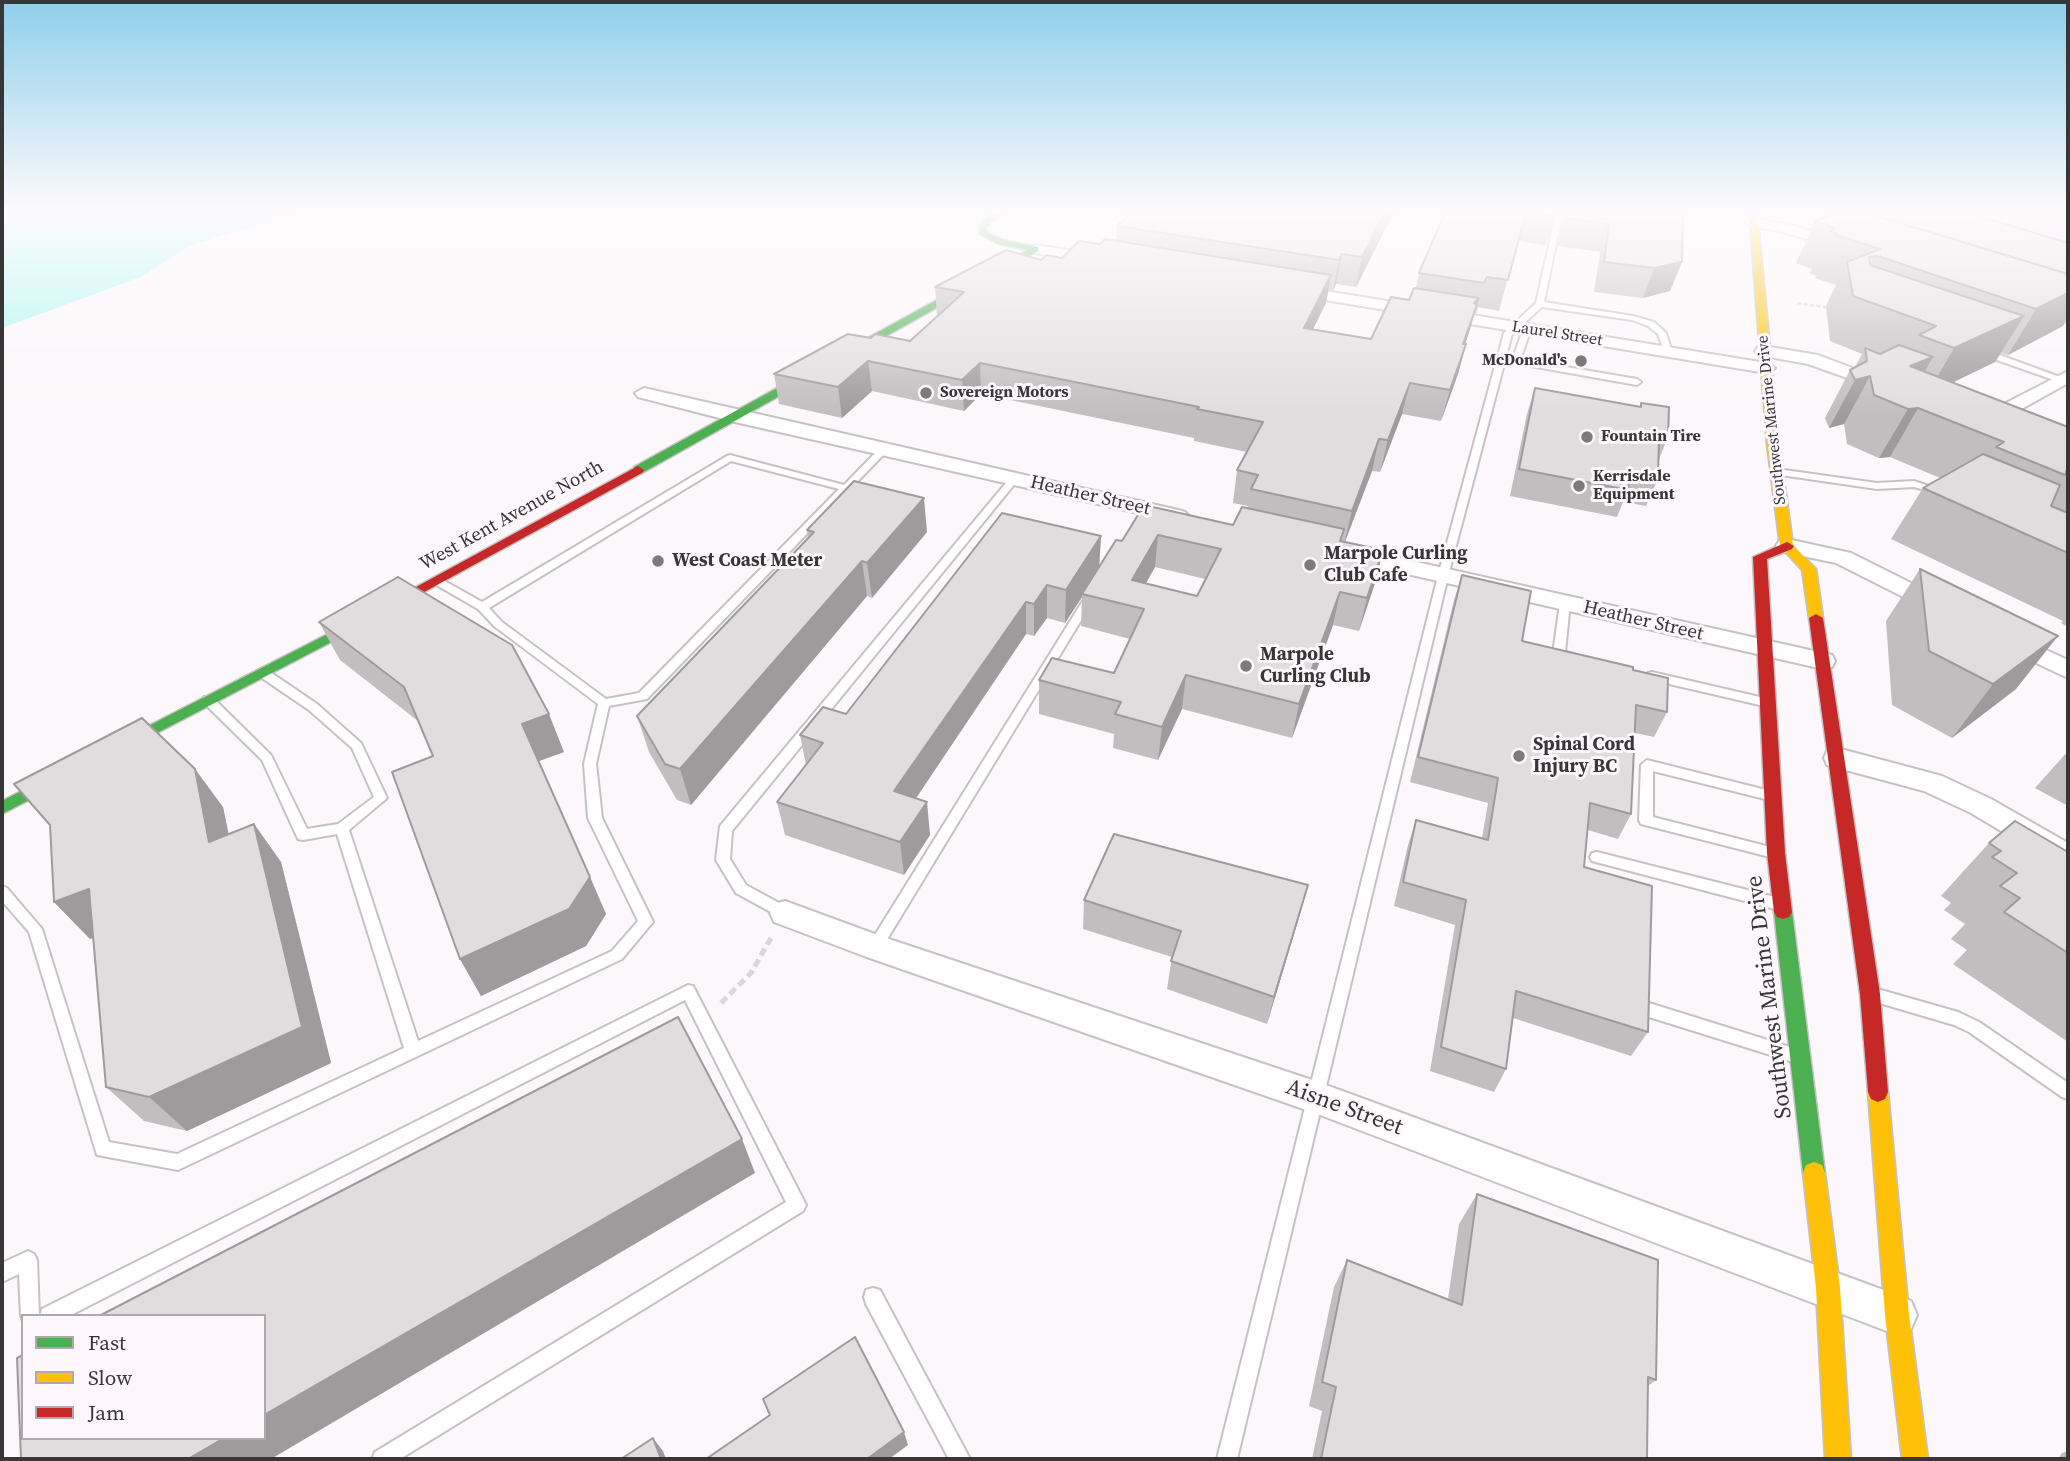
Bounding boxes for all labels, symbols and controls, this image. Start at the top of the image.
street label: Laurel Street [1510,317,1604,351]
street label: Southwest Marine Drive [1754,334,1790,506]
place label: McDonald's [1482,351,1567,371]
marker: McDonald's [1573,353,1589,369]
place label: Sovereign Motors [940,383,1069,403]
marker: Sovereign Motors [918,385,934,401]
place label: Fountain Tire [1601,427,1701,447]
marker: Fountain Tire [1579,429,1595,445]
street label: West Kent Avenue North [416,456,608,576]
place label: Kerrisdale Equipment [1593,467,1675,505]
street label: Heather Street [1028,471,1152,521]
marker: Kerrisdale Equipment [1571,478,1587,494]
place label: Marpole Curling Club Cafe [1324,543,1468,587]
place label: West Coast Meter [672,550,822,572]
marker: West Coast Meter [650,553,666,569]
marker: Marpole Curling Club Cafe [1302,557,1318,573]
street label: Heather Street [1581,596,1705,646]
place label: Marpole Curling Club [1260,644,1371,688]
marker: Marpole Curling Club [1238,658,1254,674]
place label: Spinal Cord Injury BC [1533,734,1635,778]
marker: Spinal Cord Injury BC [1511,748,1527,764]
street label: Southwest Marine Drive [1741,874,1799,1120]
street label: Aisne Street [1282,1074,1406,1142]
legend [21,1314,266,1440]
text: Fast [88,1328,126,1357]
text: Slow [88,1363,132,1392]
text: Jam [88,1398,125,1427]

